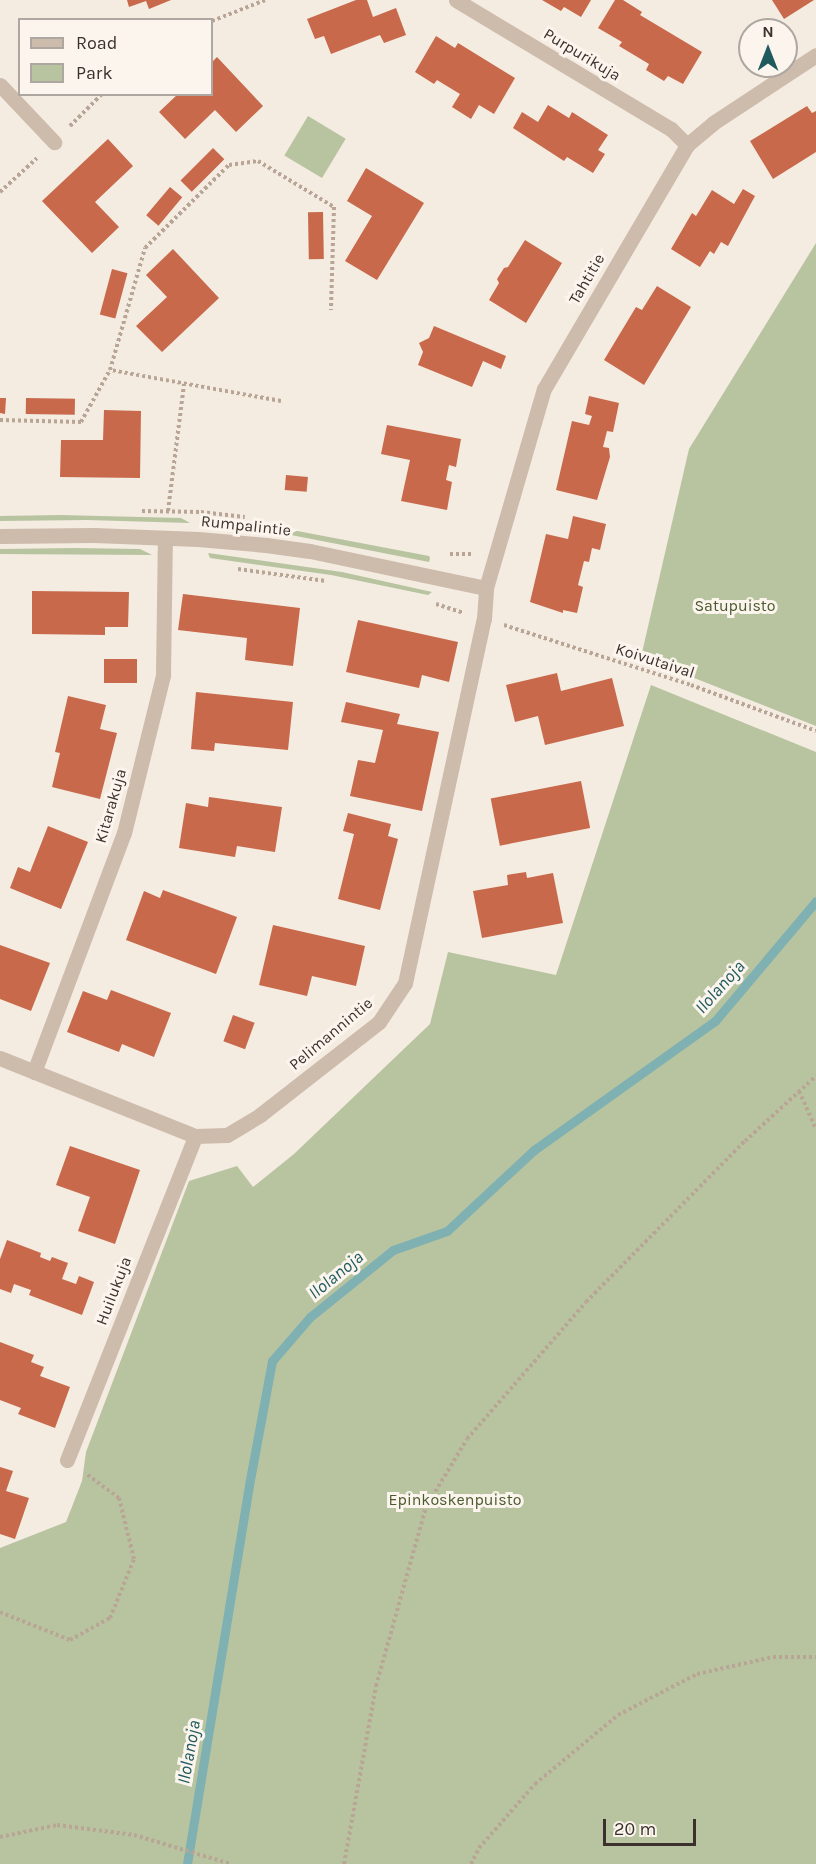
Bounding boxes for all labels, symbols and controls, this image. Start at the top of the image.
legend [18,18,213,96]
north arrow [738,18,798,78]
text: N [762,22,774,41]
street label: Purpurikuja [540,25,624,85]
text: Road [76,32,117,54]
text: Park [76,62,113,84]
street label: Tahtitie [565,250,609,308]
street label: Rumpalintie [200,512,292,540]
park label: Satupuisto [694,596,776,616]
street label: Koivutaival [613,639,697,683]
street label: Kitarakuja [91,767,131,845]
water label: Ilolanoja [690,956,750,1018]
street label: Pelimannintie [285,994,377,1074]
water label: Ilolanoja [304,1246,368,1304]
street label: Huilukuja [92,1254,136,1328]
park label: Epinkoskenpuisto [389,1490,521,1510]
water label: Ilolanoja [173,1718,205,1786]
scale bar [606,1807,699,1845]
text: 20 m [614,1818,656,1840]

